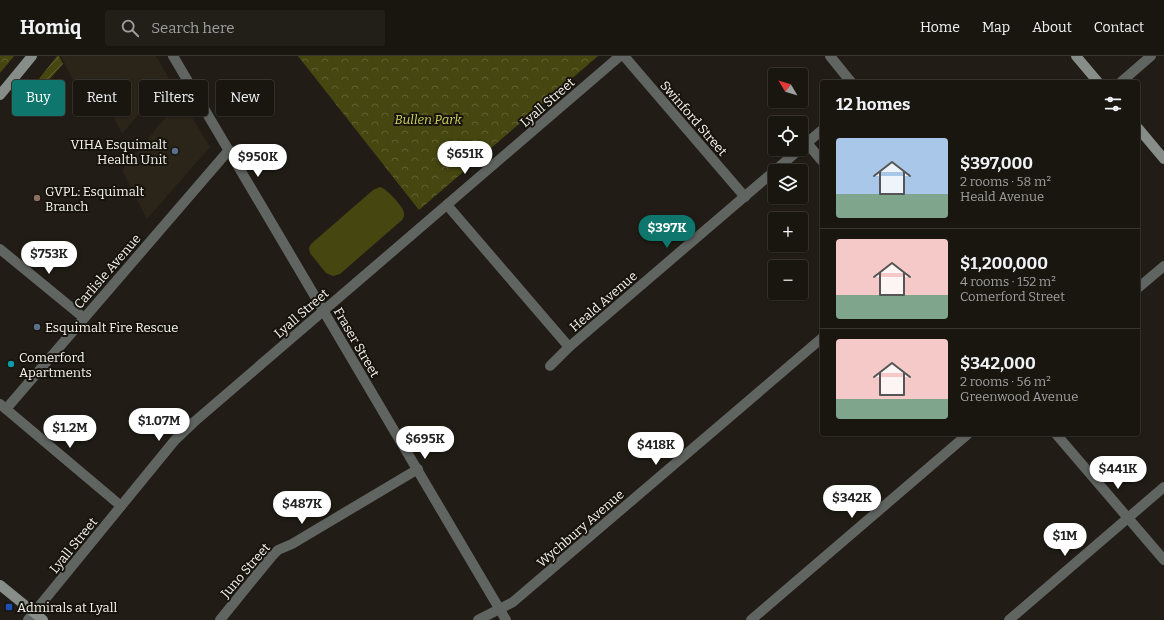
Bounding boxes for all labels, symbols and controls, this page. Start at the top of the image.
search box [105,10,385,46]
text: Homiq [20,16,81,39]
icon: search [119,17,141,39]
text: Search here [151,19,234,37]
text: Home [920,19,960,36]
text: Map [982,19,1010,36]
text: About [1032,19,1072,36]
text: Contact [1094,19,1144,36]
north arrow [768,68,808,108]
map controls [768,68,808,300]
street label: Lyall Street [517,75,578,130]
street label: Swinford Street [657,78,730,159]
chip: Buy [12,80,65,116]
chip: Rent [73,80,131,116]
chip: Filters [139,80,208,116]
chip: New [216,80,274,116]
icon: filters [1102,93,1124,115]
text: 12 homes [836,94,910,115]
park label: Bullen Park [395,112,462,127]
button: locate [768,116,808,156]
place label: VIHA Esquimalt Health Unit [71,137,167,167]
pin: $651K [437,141,493,175]
pin: $950K [230,144,286,178]
marker: VIHA Esquimalt Health Unit [170,146,180,156]
text: $651K [446,146,484,161]
text: $950K [238,149,278,164]
text: $397,000 [960,153,1033,174]
icon: home [868,154,916,202]
button: layers [768,164,808,204]
text: 2 rooms · 58 m² [960,174,1051,189]
place label: GVPL: Esquimalt Branch [45,184,144,214]
text: Heald Avenue [960,189,1044,204]
marker: GVPL: Esquimalt Branch [32,193,42,203]
button: + [768,212,808,252]
pin: $397K [639,215,695,249]
text: $397K [647,220,687,235]
street label: Carlisle Avenue [71,231,144,312]
pin: $753K [21,241,77,275]
text: $753K [30,246,68,261]
text: $1,200,000 [960,253,1048,274]
icon: home [868,255,916,303]
button: − [768,260,808,300]
street label: Heald Avenue [567,268,640,335]
text: 4 rooms · 152 m² [960,274,1056,289]
street label: Lyall Street [271,286,332,341]
text: Comerford Street [960,289,1065,304]
street label: Fraser Street [331,305,383,380]
place label: Esquimalt Fire Rescue [45,320,178,335]
marker: Esquimalt Fire Rescue [32,322,42,332]
place label: Comerford Apartments [19,350,92,380]
text: $342,000 [960,353,1036,374]
icon: home [868,355,916,403]
marker: Comerford Apartments [6,359,16,369]
text: 2 rooms · 56 m² [960,374,1051,389]
text: Greenwood Avenue [960,389,1078,404]
pin: $1.07M [126,408,192,442]
text: $1.07M [138,413,180,428]
pin: $1.2M [42,415,98,449]
text: $1.2M [52,420,88,435]
pin: $695K [397,426,453,460]
text: $695K [405,431,445,446]
pin: $418K [628,432,684,466]
text: $418K [637,437,675,452]
pin: $441K [1090,456,1146,490]
text: $441K [1099,461,1137,476]
pin: $342K [824,485,880,519]
street label: Wychbury Avenue [534,487,627,570]
text: $342K [832,490,872,505]
pin: $487K [274,491,330,525]
text: $487K [282,496,322,511]
street label: Lyall Street [46,514,101,576]
pin: $1M [1046,523,1084,557]
text: $1M [1053,528,1077,543]
street label: Juno Street [217,540,273,601]
place label: Admirals at Lyall [17,600,117,615]
marker: Admirals at Lyall [4,602,14,612]

